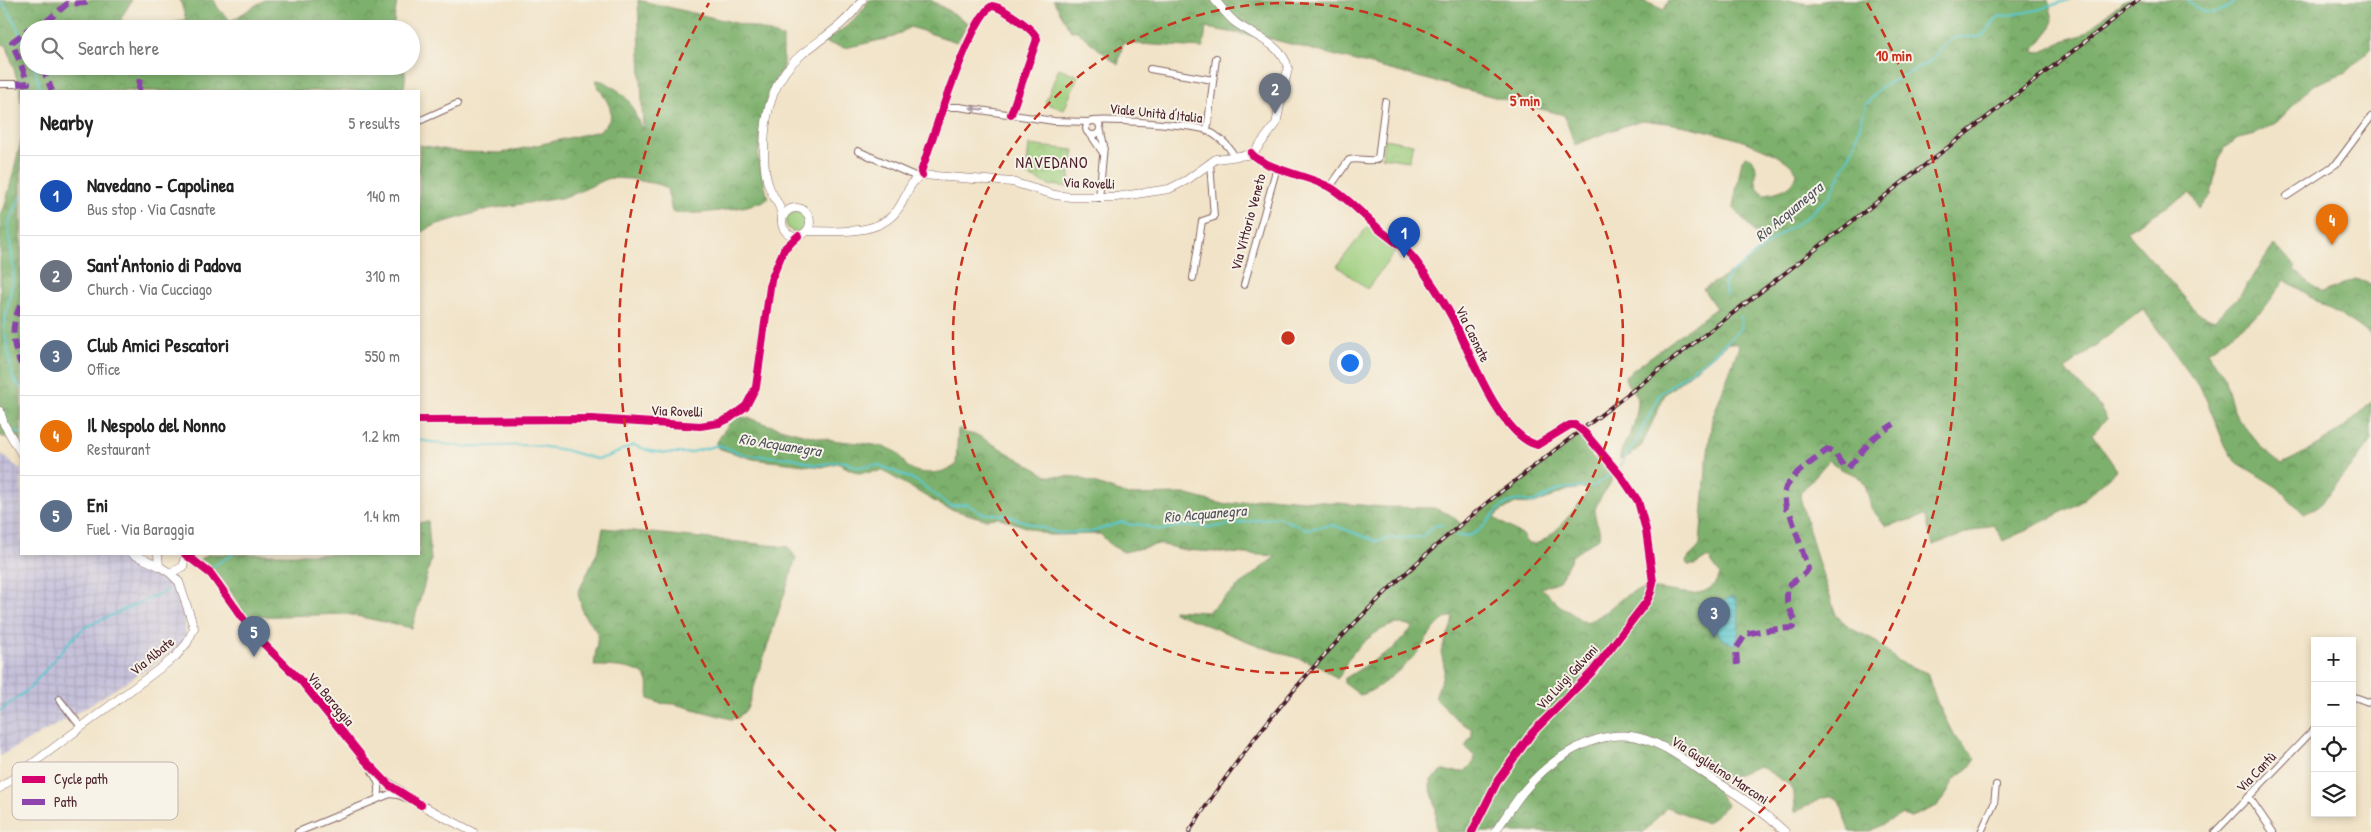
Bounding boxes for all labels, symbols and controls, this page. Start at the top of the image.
search box [20,20,420,75]
icon: search [38,34,66,62]
text: Search here [78,35,159,61]
text: 10 min [1876,45,1912,66]
pin: 2 [1259,73,1291,114]
text: 5 min [1510,90,1540,111]
street label: Viale Unità d'Italia [1109,98,1204,127]
one-way arrow [969,105,985,113]
text: Nearby [40,108,93,137]
text: 5 results [349,112,400,134]
district label: NAVEDANO [1015,151,1089,173]
street label: Via Vittorio Veneto [1226,171,1270,272]
text: Navedano - Capolinea [87,172,234,198]
street label: Via Rovelli [1063,172,1115,193]
water label: Rio Acquanegra [1750,176,1829,246]
text: 1 [53,185,59,207]
text: 140 m [366,185,400,207]
text: Bus stop · Via Casnate [87,198,216,220]
pin: 4 [2316,204,2348,245]
pin: 1 [1388,217,1420,258]
text: Sant'Antonio di Padova [87,252,241,278]
text: 2 [52,265,60,287]
text: 310 m [365,265,400,287]
text: Church · Via Cucciago [87,278,212,300]
street label: Via Casnate [1452,302,1495,366]
centre of rings [1279,329,1297,347]
text: Club Amici Pescatori [87,332,229,358]
text: 3 [52,345,60,367]
text: 550 m [365,345,400,367]
your location [1337,350,1363,376]
text: Office [87,358,120,380]
street label: Via Rovelli [651,400,703,421]
text: Il Nespolo del Nonno [87,412,226,438]
text: 4 [53,425,59,447]
text: 1.2 km [362,425,400,447]
water label: Rio Acquanegra [738,428,825,462]
text: Restaurant [87,438,150,460]
text: Eni [87,492,108,518]
water label: Rio Acquanegra [1163,499,1249,528]
text: 5 [53,505,59,527]
text: 1.4 km [364,505,400,527]
text: Fuel · Via Baraggia [87,518,194,540]
pin: 3 [1698,597,1730,638]
pin: 5 [238,616,270,657]
street label: Via Albate [126,632,178,679]
map controls [2311,637,2356,817]
button: + [2311,637,2356,682]
street label: Via Luigi Galvani [1531,640,1603,714]
street label: Via Baraggia [303,668,360,730]
button: − [2311,682,2356,727]
button: locate [2311,727,2356,772]
street label: Via Guglielmo Marconi [1667,731,1773,809]
street label: Via Cantù [2232,747,2280,796]
legend [12,762,178,820]
text: Cycle path [54,769,108,789]
button: layers [2311,772,2356,817]
text: Path [54,792,77,811]

